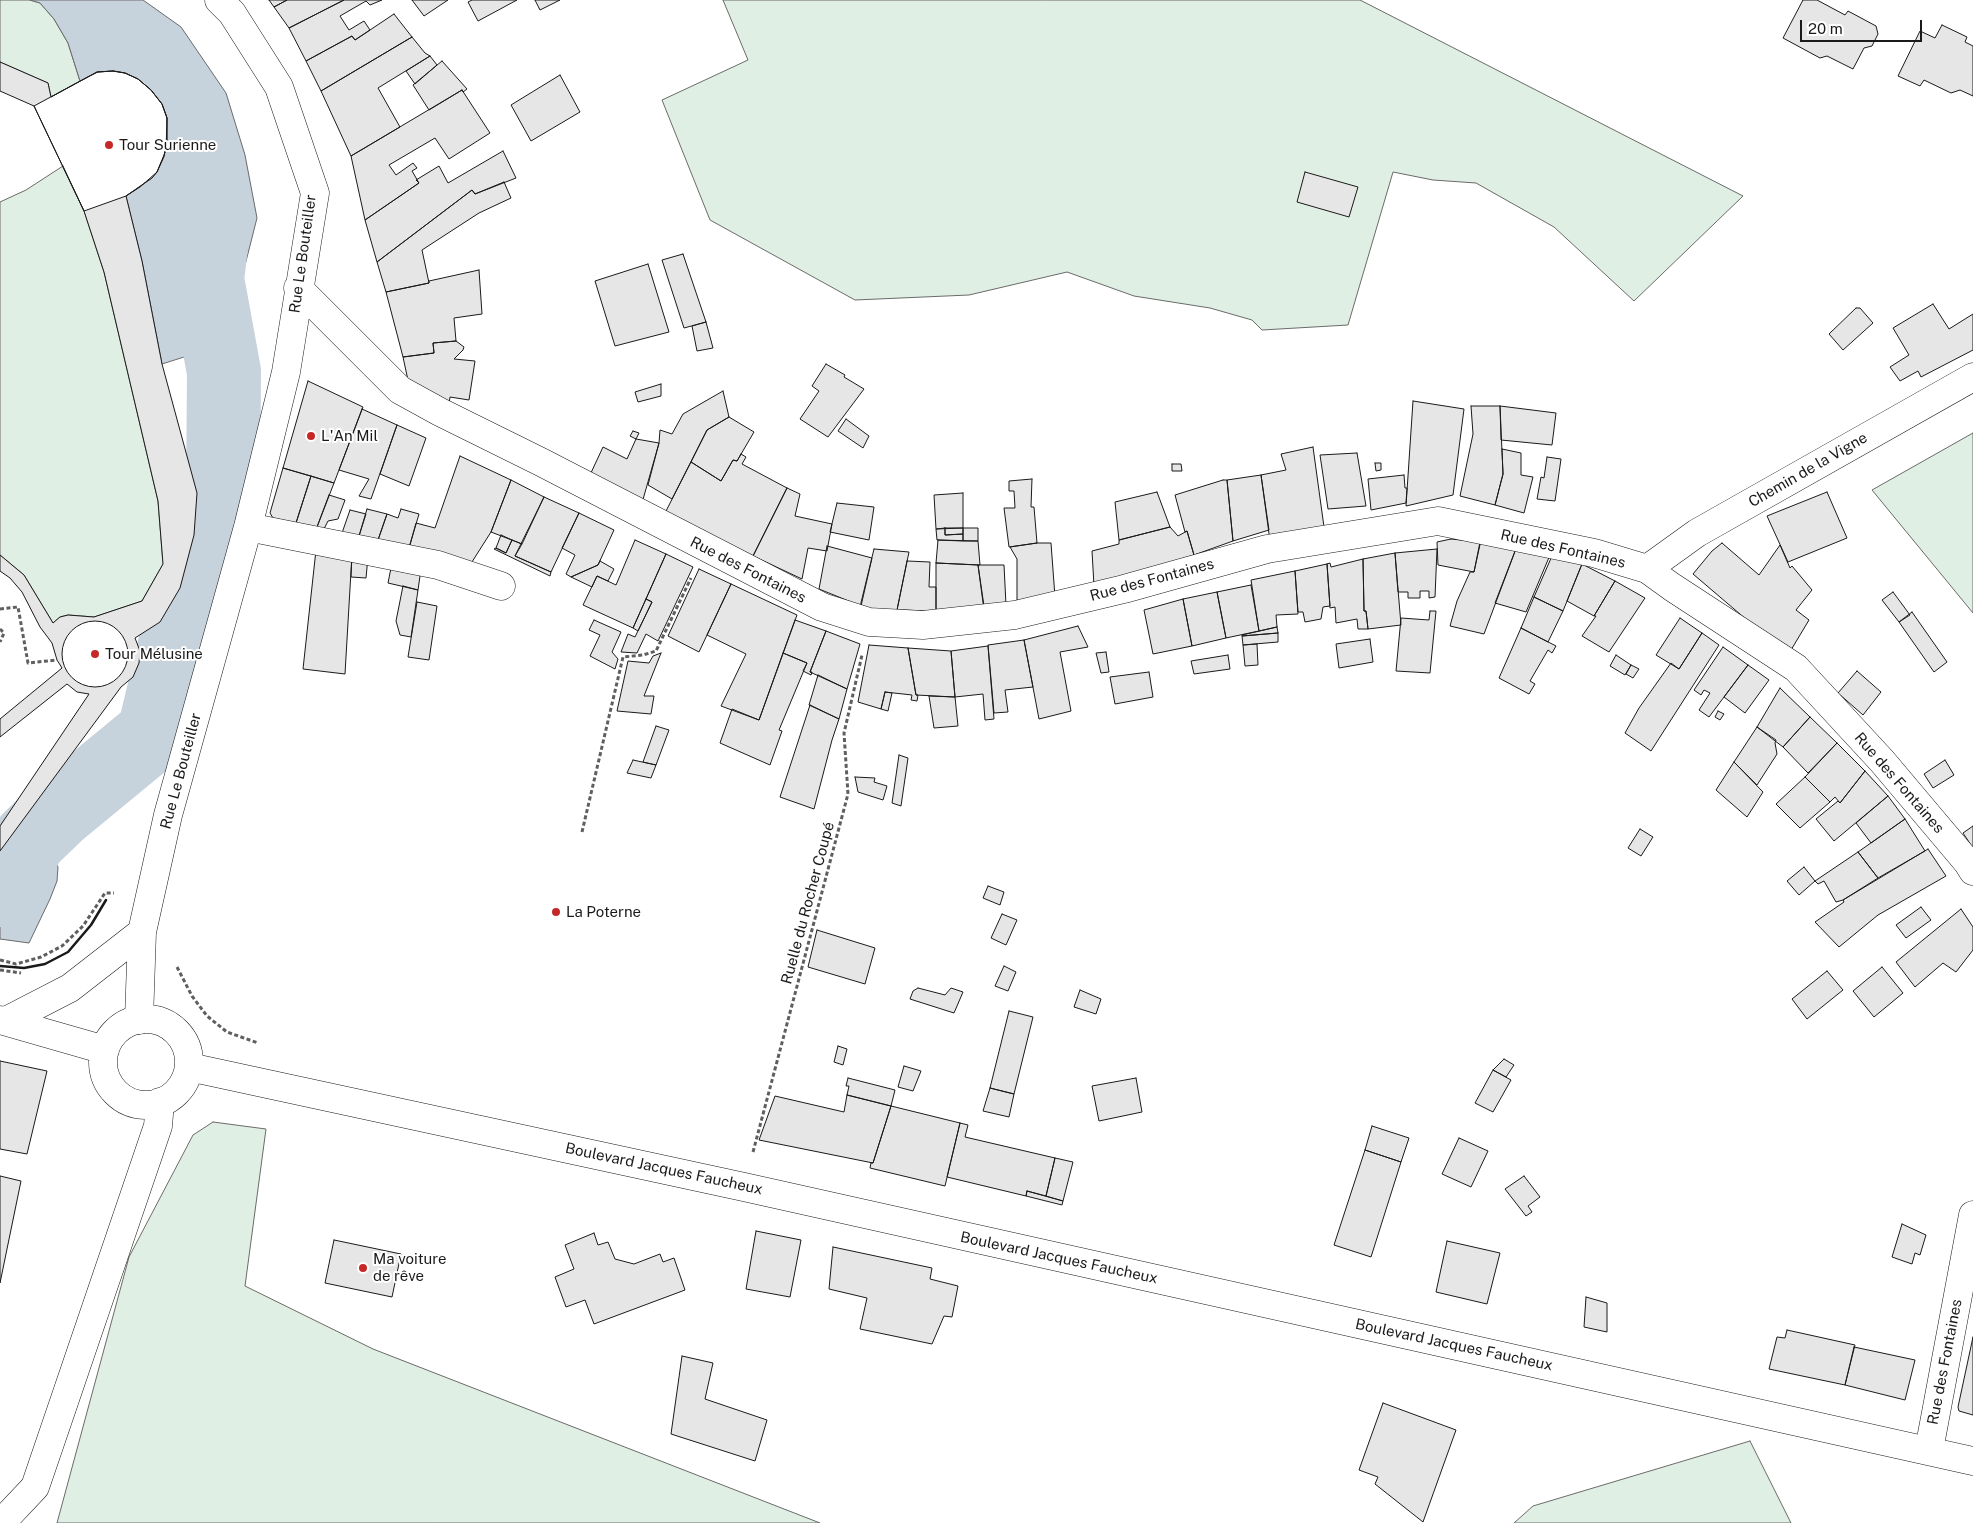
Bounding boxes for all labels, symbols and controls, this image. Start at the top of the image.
scale bar [1803,10,1926,42]
text: 20 m [1808,20,1843,37]
place label: Tour Surienne [119,136,216,154]
marker: Tour Surienne [103,139,115,151]
street label: Rue Le Bouteiller [286,194,320,314]
place label: L'An Mil [321,427,378,445]
street label: Chemin de la Vigne [1745,429,1871,511]
marker: L'An Mil [305,430,317,442]
street label: Rue des Fontaines [1499,526,1627,572]
street label: Rue des Fontaines [687,533,809,607]
street label: Rue des Fontaines [1088,555,1216,605]
place label: Tour Mélusine [105,645,203,663]
marker: Tour Mélusine [89,648,101,660]
street label: Rue Le Bouteiller [157,711,205,831]
street label: Rue des Fontaines [1850,729,1948,837]
street label: Ruelle du Rocher Coupé [778,820,838,986]
place label: La Poterne [566,903,641,921]
marker: La Poterne [550,906,562,918]
street label: Boulevard Jacques Faucheux [564,1139,764,1199]
street label: Boulevard Jacques Faucheux [959,1228,1159,1288]
place label: Ma voiture de rêve [373,1250,447,1285]
marker: Ma voiture de rêve [357,1262,369,1274]
street label: Rue des Fontaines [1924,1298,1966,1426]
street label: Boulevard Jacques Faucheux [1354,1315,1554,1375]

